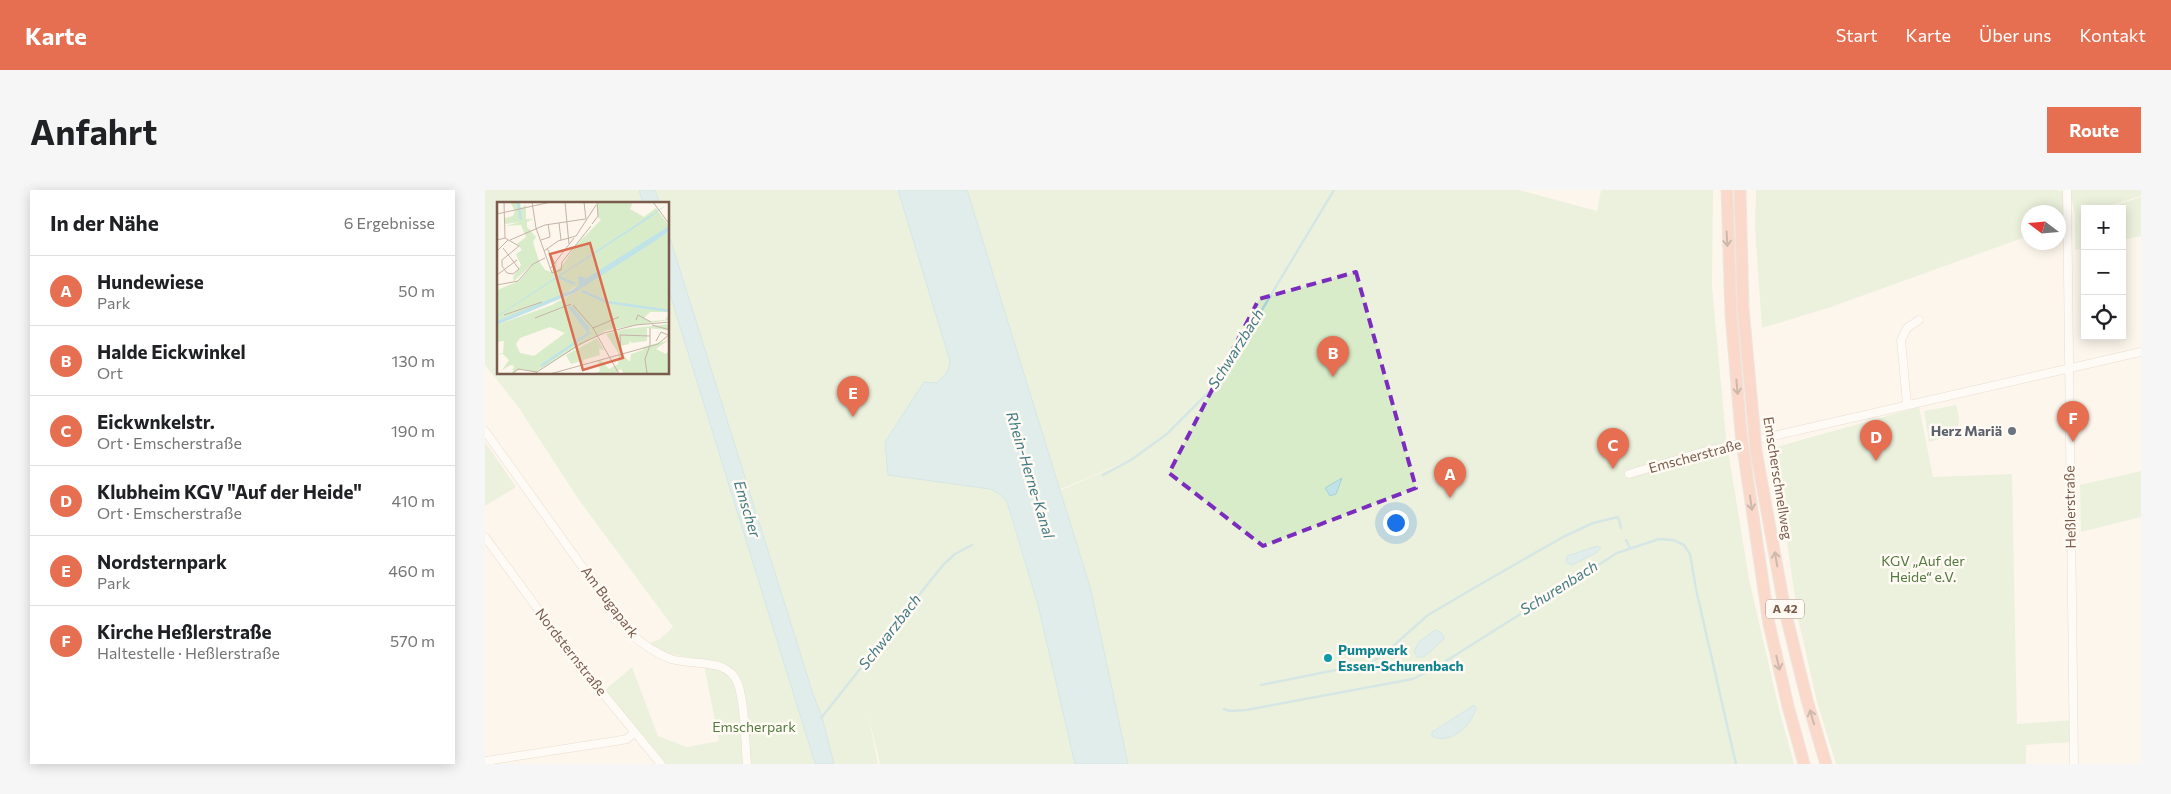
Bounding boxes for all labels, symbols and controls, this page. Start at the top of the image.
text: Karte [25,21,87,50]
text: Start [1836,24,1878,46]
text: Karte [1906,24,1951,46]
text: Über uns [1979,24,2052,46]
text: Kontakt [2080,24,2146,46]
button: Route [2047,107,2141,153]
text: Anfahrt [30,109,157,152]
inset map [497,202,670,375]
north arrow [2021,205,2066,250]
map controls [2081,205,2126,340]
button: + [2081,205,2126,250]
text: In der Nähe [50,210,159,235]
text: 6 Ergebnisse [344,213,435,232]
one-way arrow [1723,230,1732,246]
button: − [2081,250,2126,295]
text: Hundewiese [97,270,204,293]
text: A [60,281,72,300]
text: 50 m [398,281,435,300]
text: Park [97,293,130,312]
button: locate [2081,295,2126,340]
water label: Schwarzbach [1204,305,1267,392]
pin: B [1317,336,1349,377]
text: Halde Eickwinkel [97,340,246,363]
text: B [61,351,71,370]
text: 130 m [392,351,435,370]
text: Ort [97,363,123,382]
pin: E [837,376,869,417]
one-way arrow [1732,379,1742,395]
pin: F [2057,401,2089,442]
water label: Rhein-Herne-Kanal [1003,409,1059,541]
text: Eickwnkelstr. [97,410,215,433]
street label: Emscherschnellweg [1760,415,1797,541]
pin: D [1860,420,1892,461]
text: C [61,421,71,440]
text: 190 m [391,421,435,440]
place label: Herz Mariä [1931,422,2002,439]
marker: Herz Mariä [2006,425,2018,437]
pin: C [1597,428,1629,469]
text: Ort · Emscherstraße [97,433,242,452]
street label: Emscherstraße [1647,435,1743,476]
pin: A [1434,457,1466,498]
street label: Heßlerstraße [2060,465,2079,549]
water label: Emscher [731,478,765,540]
text: Klubheim KGV "Auf der Heide" [97,480,362,503]
text: D [60,491,72,510]
text: 410 m [392,491,435,510]
one-way arrow [1746,495,1756,511]
text: Ort · Emscherstraße [97,503,242,522]
your location [1383,510,1409,536]
text: Nordsternpark [97,550,227,573]
one-way arrow [1770,551,1780,567]
park label: KGV „Auf der Heide“ e.V. [1881,552,1965,585]
water label: Schurenbach [1516,556,1601,618]
text: E [61,561,71,580]
text: 460 m [388,561,435,580]
street label: Am Bugapark [578,563,643,641]
text: Park [97,573,130,592]
water label: Schwarzbach [854,590,924,673]
road number: A 42 [1766,599,1804,618]
street label: Nordsternstraße [532,605,611,699]
text: Kirche Heßlerstraße [97,620,272,643]
text: F [61,631,71,650]
text: 570 m [390,631,435,650]
place label: Pumpwerk Essen-Schurenbach [1338,641,1464,674]
text: Haltestelle · Heßlerstraße [97,643,280,662]
marker: Pumpwerk Essen-Schurenbach [1322,652,1334,664]
one-way arrow [1774,655,1783,671]
one-way arrow [1807,710,1816,726]
park label: Emscherpark [712,718,796,735]

